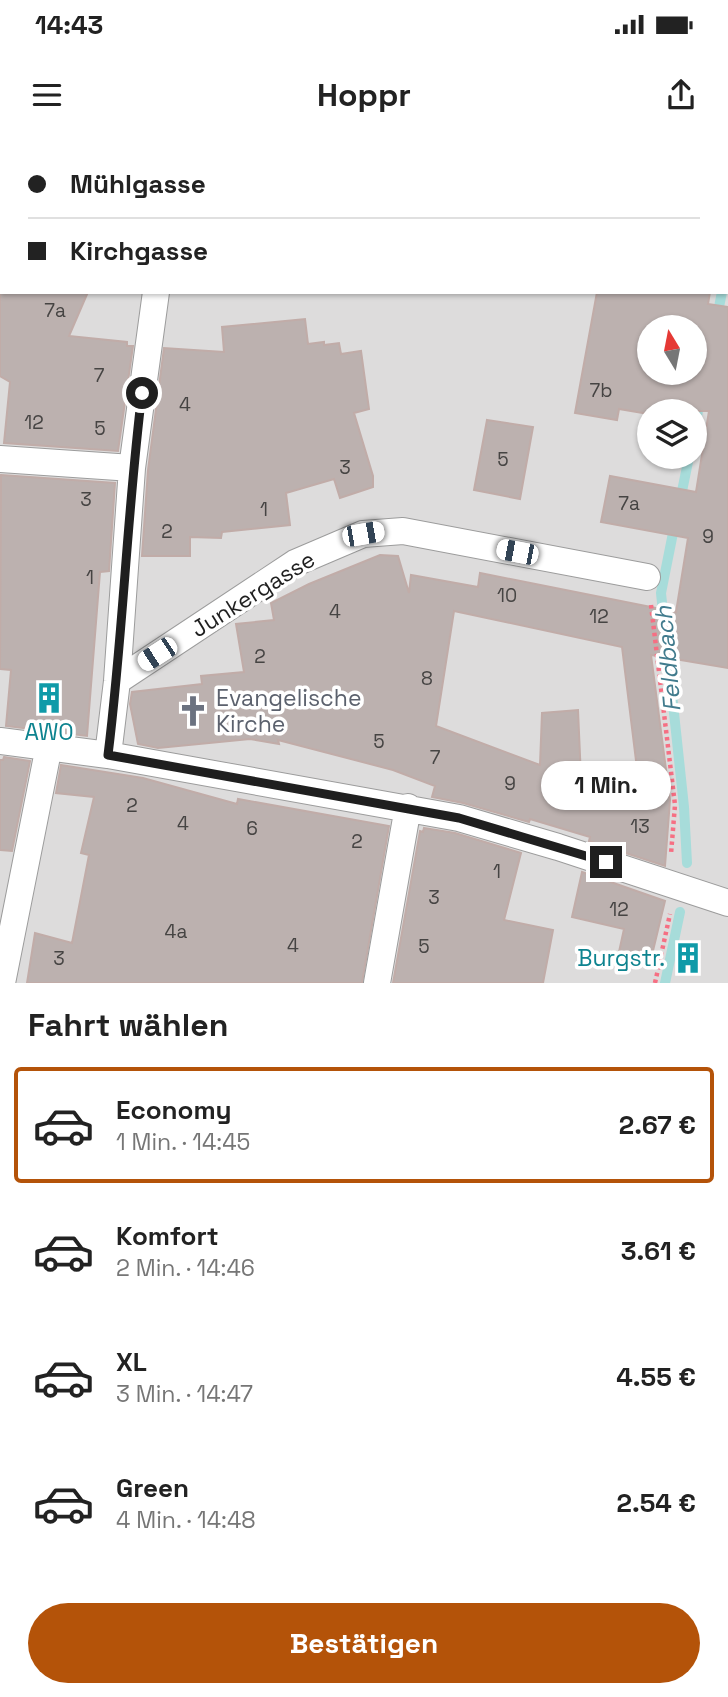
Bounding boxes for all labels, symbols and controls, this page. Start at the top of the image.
text: 14:43 [35,8,103,42]
text: Hoppr [317,75,411,115]
icon: menu [28,76,66,114]
icon: share [662,76,700,114]
text: Mühlgasse [70,167,206,201]
text: Kirchgasse [70,234,208,268]
house number: 7a [44,298,66,323]
north arrow [637,315,707,385]
map controls [637,315,707,469]
house number: 7 [94,363,105,388]
route start [126,377,158,409]
house number: 7b [590,378,612,403]
house number: 4 [179,392,191,417]
button: layers [637,399,707,469]
house number: 12 [24,410,44,435]
house number: 5 [94,416,106,441]
house number: 5 [497,447,509,472]
house number: 3 [339,455,351,480]
house number: 3 [80,487,92,512]
house number: 7a [618,491,640,516]
house number: 1 [260,497,268,522]
house number: 2 [161,519,173,544]
car [341,520,386,548]
house number: 9 [702,524,714,549]
car [495,538,540,566]
street label: Junkergasse [185,544,321,644]
house number: 1 [86,565,94,590]
house number: 10 [497,583,517,608]
house number: 4 [329,599,341,624]
water label: Feldbach [647,603,688,713]
house number: 12 [589,604,609,629]
car [134,634,181,674]
house number: 2 [254,644,266,669]
house number: 8 [421,666,433,691]
building icon: AWO [32,681,66,715]
place label: Evangelische Kirche [216,683,362,739]
church icon: Evangelische Kirche [176,694,210,728]
place label: AWO [24,717,74,747]
house number: 5 [373,729,385,754]
house number: 7 [430,745,441,770]
callout: 1 Min. [541,760,671,810]
text: 1 Min. [574,770,638,800]
house number: 9 [504,771,516,796]
house number: 2 [126,793,138,818]
house number: 4 [177,811,189,836]
house number: 13 [630,814,650,839]
house number: 6 [246,816,258,841]
house number: 2 [351,829,363,854]
route end [590,846,622,878]
house number: 1 [493,859,501,884]
house number: 3 [428,885,440,910]
house number: 12 [609,897,629,922]
house number: 4a [165,919,187,944]
house number: 4 [287,933,299,958]
house number: 5 [418,934,430,959]
building icon: Burgstr. [671,941,705,975]
place label: Burgstr. [577,943,665,973]
house number: 3 [53,946,65,971]
text: Fahrt wählen [28,1005,228,1045]
text: Economy [116,1093,232,1127]
icon: car [32,1094,95,1157]
text: 2.67 € [619,1108,696,1142]
text: 1 Min. · 14:45 [116,1127,250,1157]
text: Komfort [116,1219,219,1253]
icon: car [32,1220,95,1283]
text: 3.61 € [621,1234,696,1268]
text: 2 Min. · 14:46 [116,1253,255,1283]
text: XL [116,1345,147,1379]
icon: car [32,1346,95,1409]
text: 4.55 € [616,1360,696,1394]
text: 3 Min. · 14:47 [116,1379,253,1409]
text: Green [116,1471,189,1505]
icon: car [32,1472,95,1535]
text: 2.54 € [616,1486,696,1520]
text: 4 Min. · 14:48 [116,1505,256,1535]
button: Bestätigen [28,1603,700,1683]

